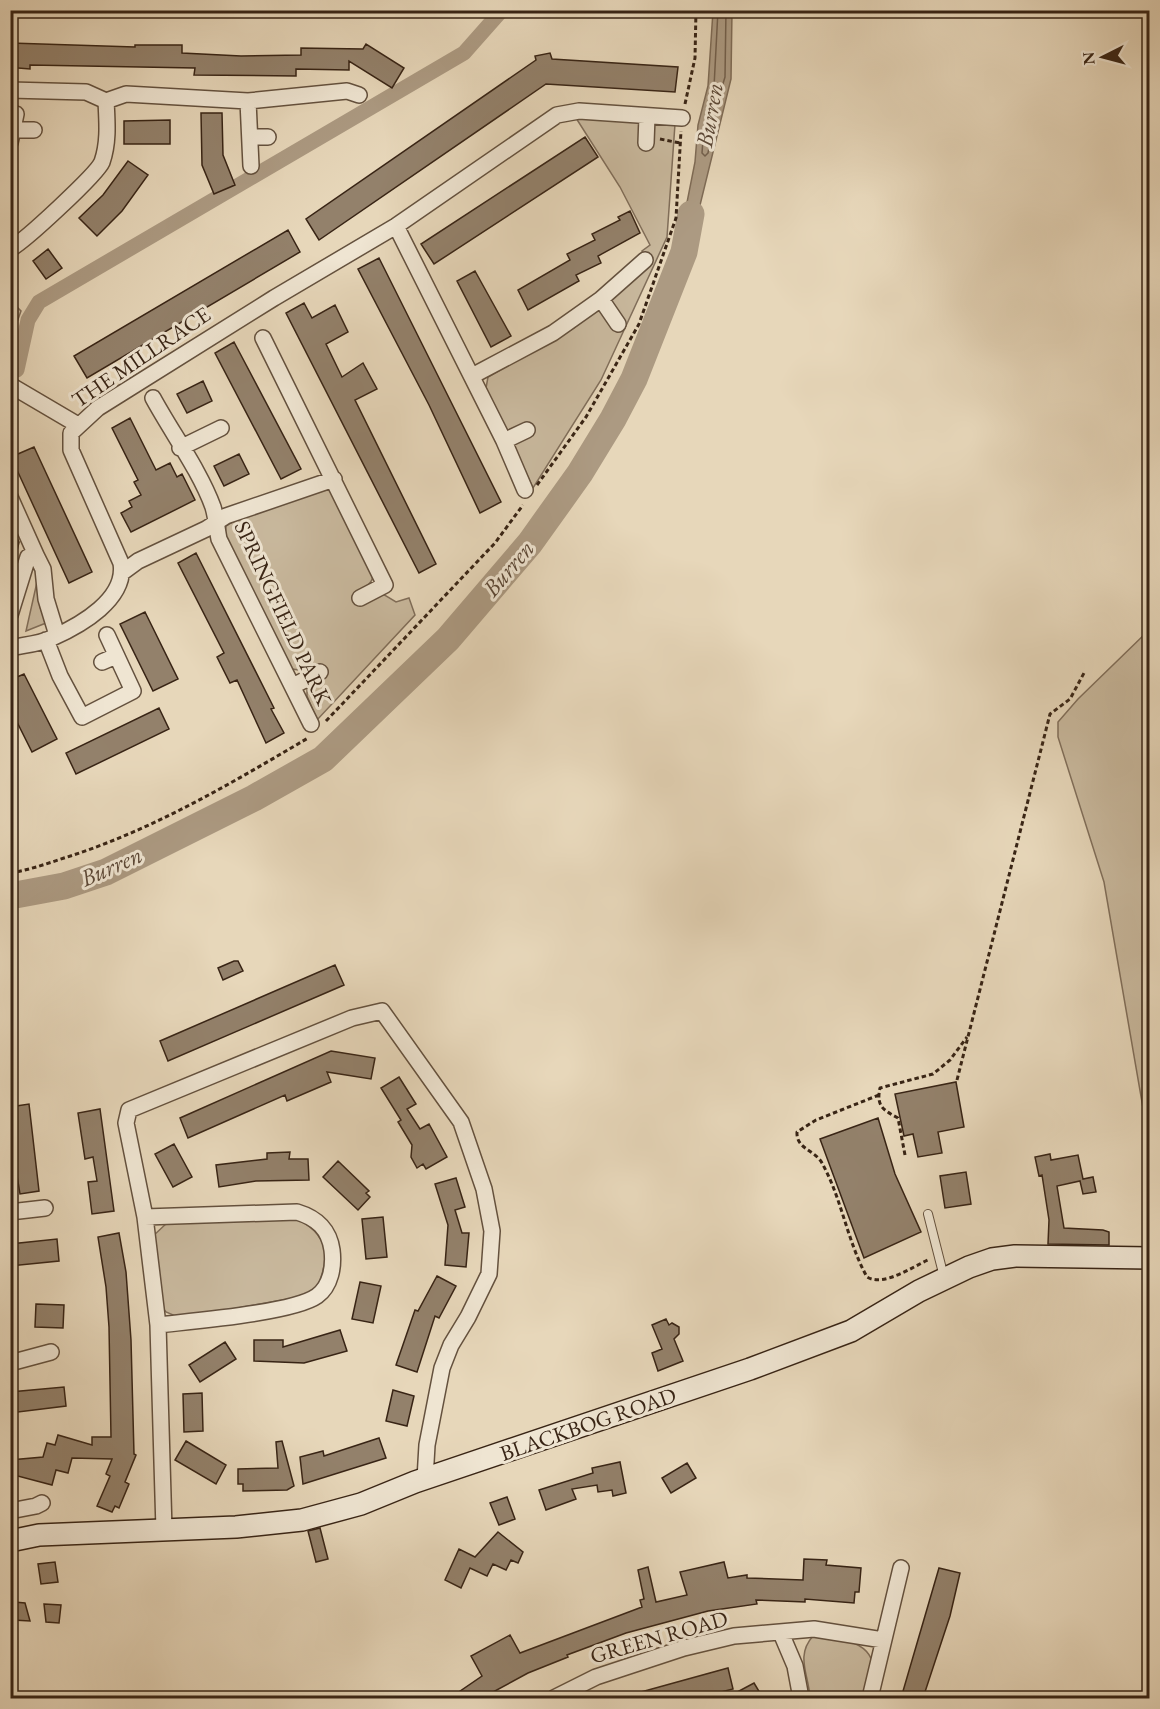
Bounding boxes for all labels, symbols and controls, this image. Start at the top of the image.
north arrow [1073,27,1133,87]
text: N [1077,51,1100,66]
water label: Burren [688,80,730,150]
street label: THE MILLRACE [66,300,216,414]
street label: SPRINGFIELD PARK [228,516,339,711]
water label: Burren [475,533,541,603]
water label: Burren [74,839,147,894]
street label: BLACKBOG ROAD [496,1380,680,1468]
street label: GREEN ROAD [587,1603,731,1671]

